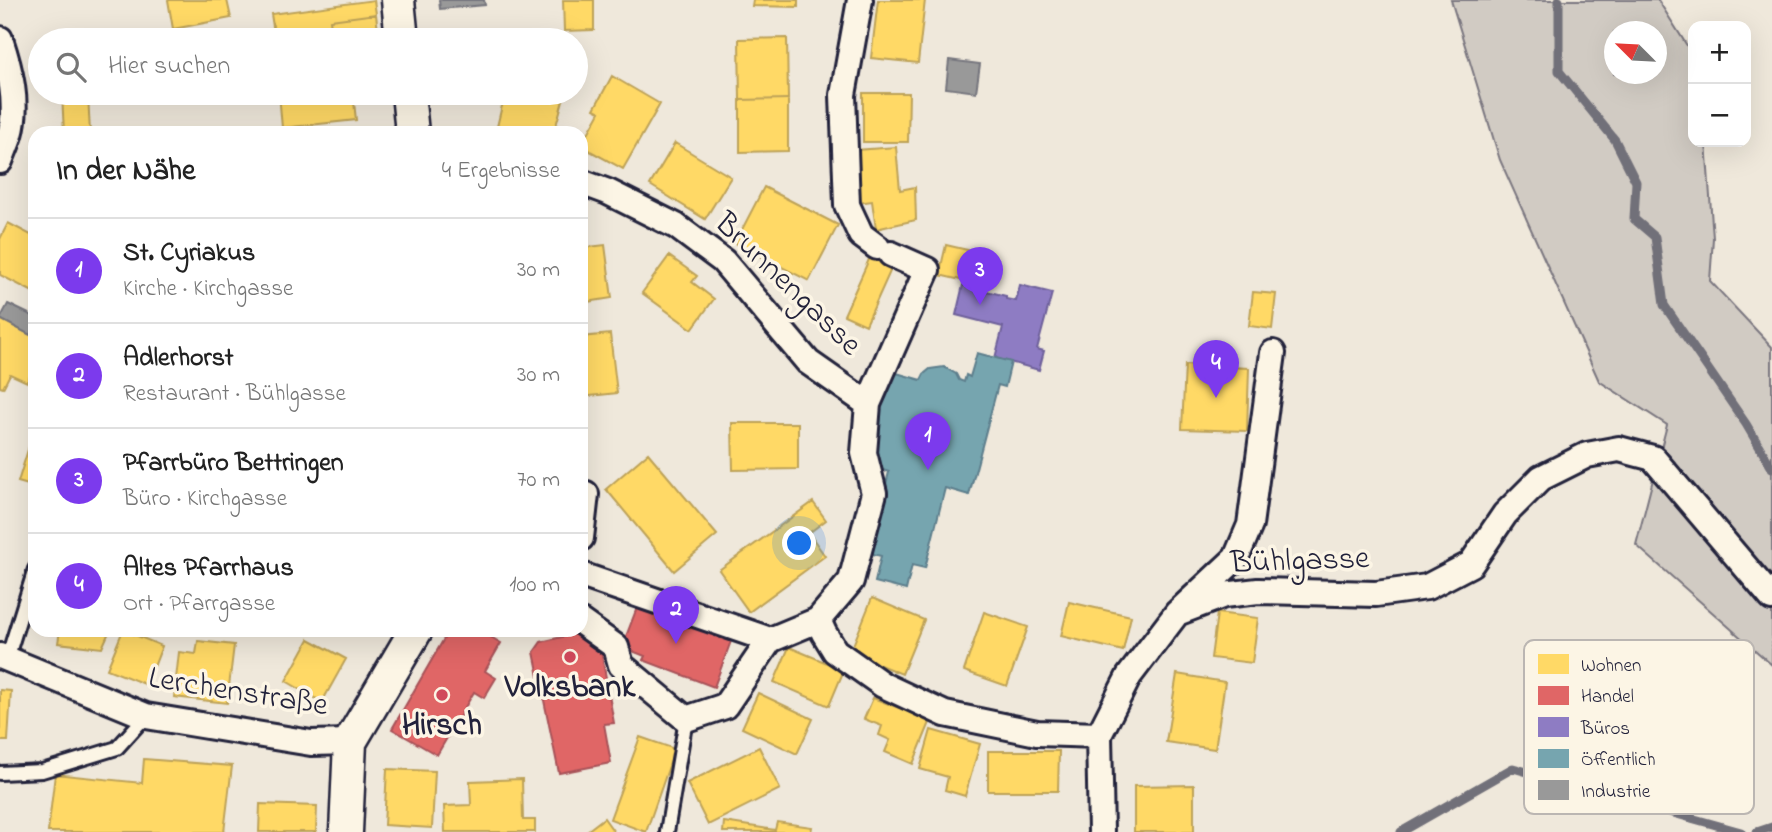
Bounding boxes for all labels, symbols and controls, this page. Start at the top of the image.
north arrow [1604,21,1667,84]
map controls [1688,21,1751,147]
button: + [1688,21,1751,84]
search box [28,28,588,105]
icon: search [52,48,90,86]
text: Hier suchen [108,48,230,86]
button: − [1688,84,1751,147]
text: In der Nähe [56,150,196,194]
text: 4 Ergebnisse [442,155,560,188]
street label: Brunnengasse [702,201,872,368]
text: St. Cyriakus [123,235,255,273]
pin: 3 [957,247,1003,305]
text: 1 [75,254,83,287]
text: 30 m [517,254,560,287]
text: Kirche · Kirchgasse [123,273,293,306]
text: Adlerhorst [123,340,234,378]
pin: 4 [1193,340,1239,398]
text: 2 [73,359,85,392]
text: 30 m [517,359,560,392]
text: Restaurant · Bühlgasse [123,378,346,411]
pin: 1 [905,412,951,470]
text: Pfarrbüro Bettringen [123,445,344,483]
text: 3 [74,464,84,497]
text: 70 m [517,464,560,497]
text: Büro · Kirchgasse [123,483,287,516]
your location [782,526,816,560]
street label: Bühlgasse [1229,536,1371,588]
text: Altes Pfarrhaus [123,550,294,588]
text: 4 [74,569,84,602]
text: 100 m [509,569,560,602]
pin: 2 [653,586,699,644]
text: Ort · Pfarrgasse [123,588,275,621]
legend [1524,640,1754,814]
marker: Volksbank [562,649,578,665]
text: Wohnen [1581,653,1641,680]
street label: Lerchenstraße [145,656,332,730]
place label: Volksbank [504,665,636,712]
text: Handel [1581,684,1634,711]
marker: Hirsch [434,687,450,703]
place label: Hirsch [402,703,482,750]
text: Büros [1580,716,1630,743]
text: Öffentlich [1581,747,1655,774]
text: Industrie [1581,779,1651,806]

